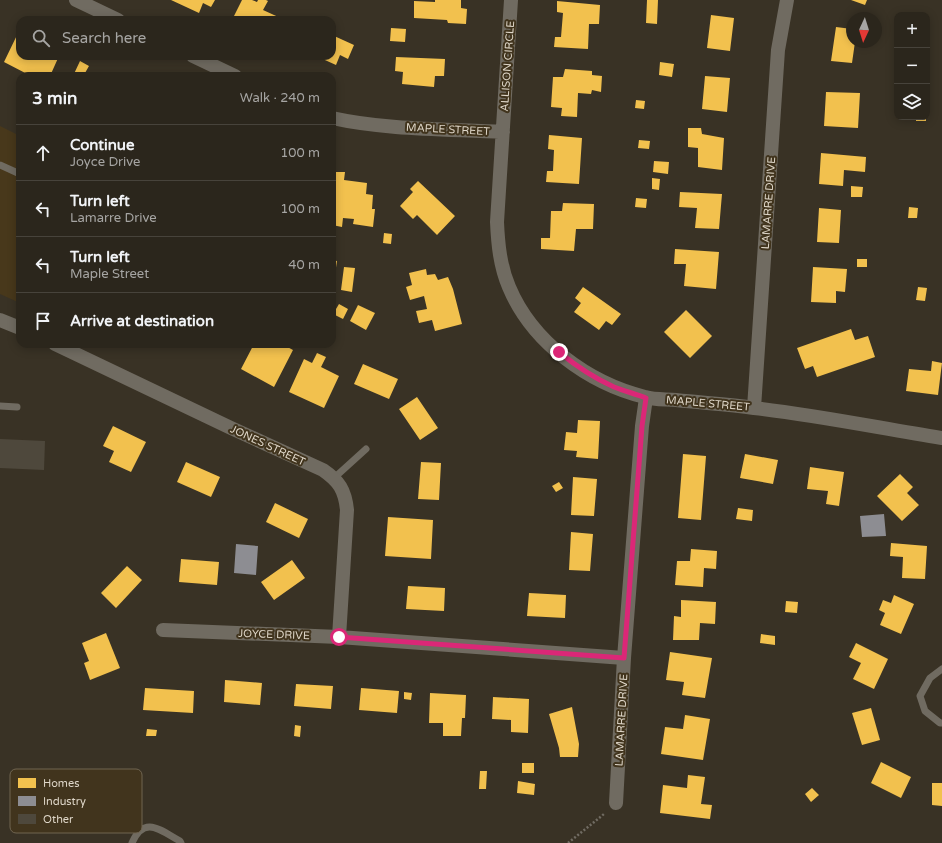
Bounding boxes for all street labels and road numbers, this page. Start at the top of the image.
street label: ALLISON CIRCLE [498,20,517,112]
street label: MAPLE STREET [406,121,491,138]
street label: LAMARRE DRIVE [759,156,778,250]
street label: MAPLE STREET [666,393,751,414]
street label: JONES STREET [228,422,308,469]
street label: JOYCE DRIVE [238,627,310,642]
street label: LAMARRE DRIVE [613,673,630,767]

